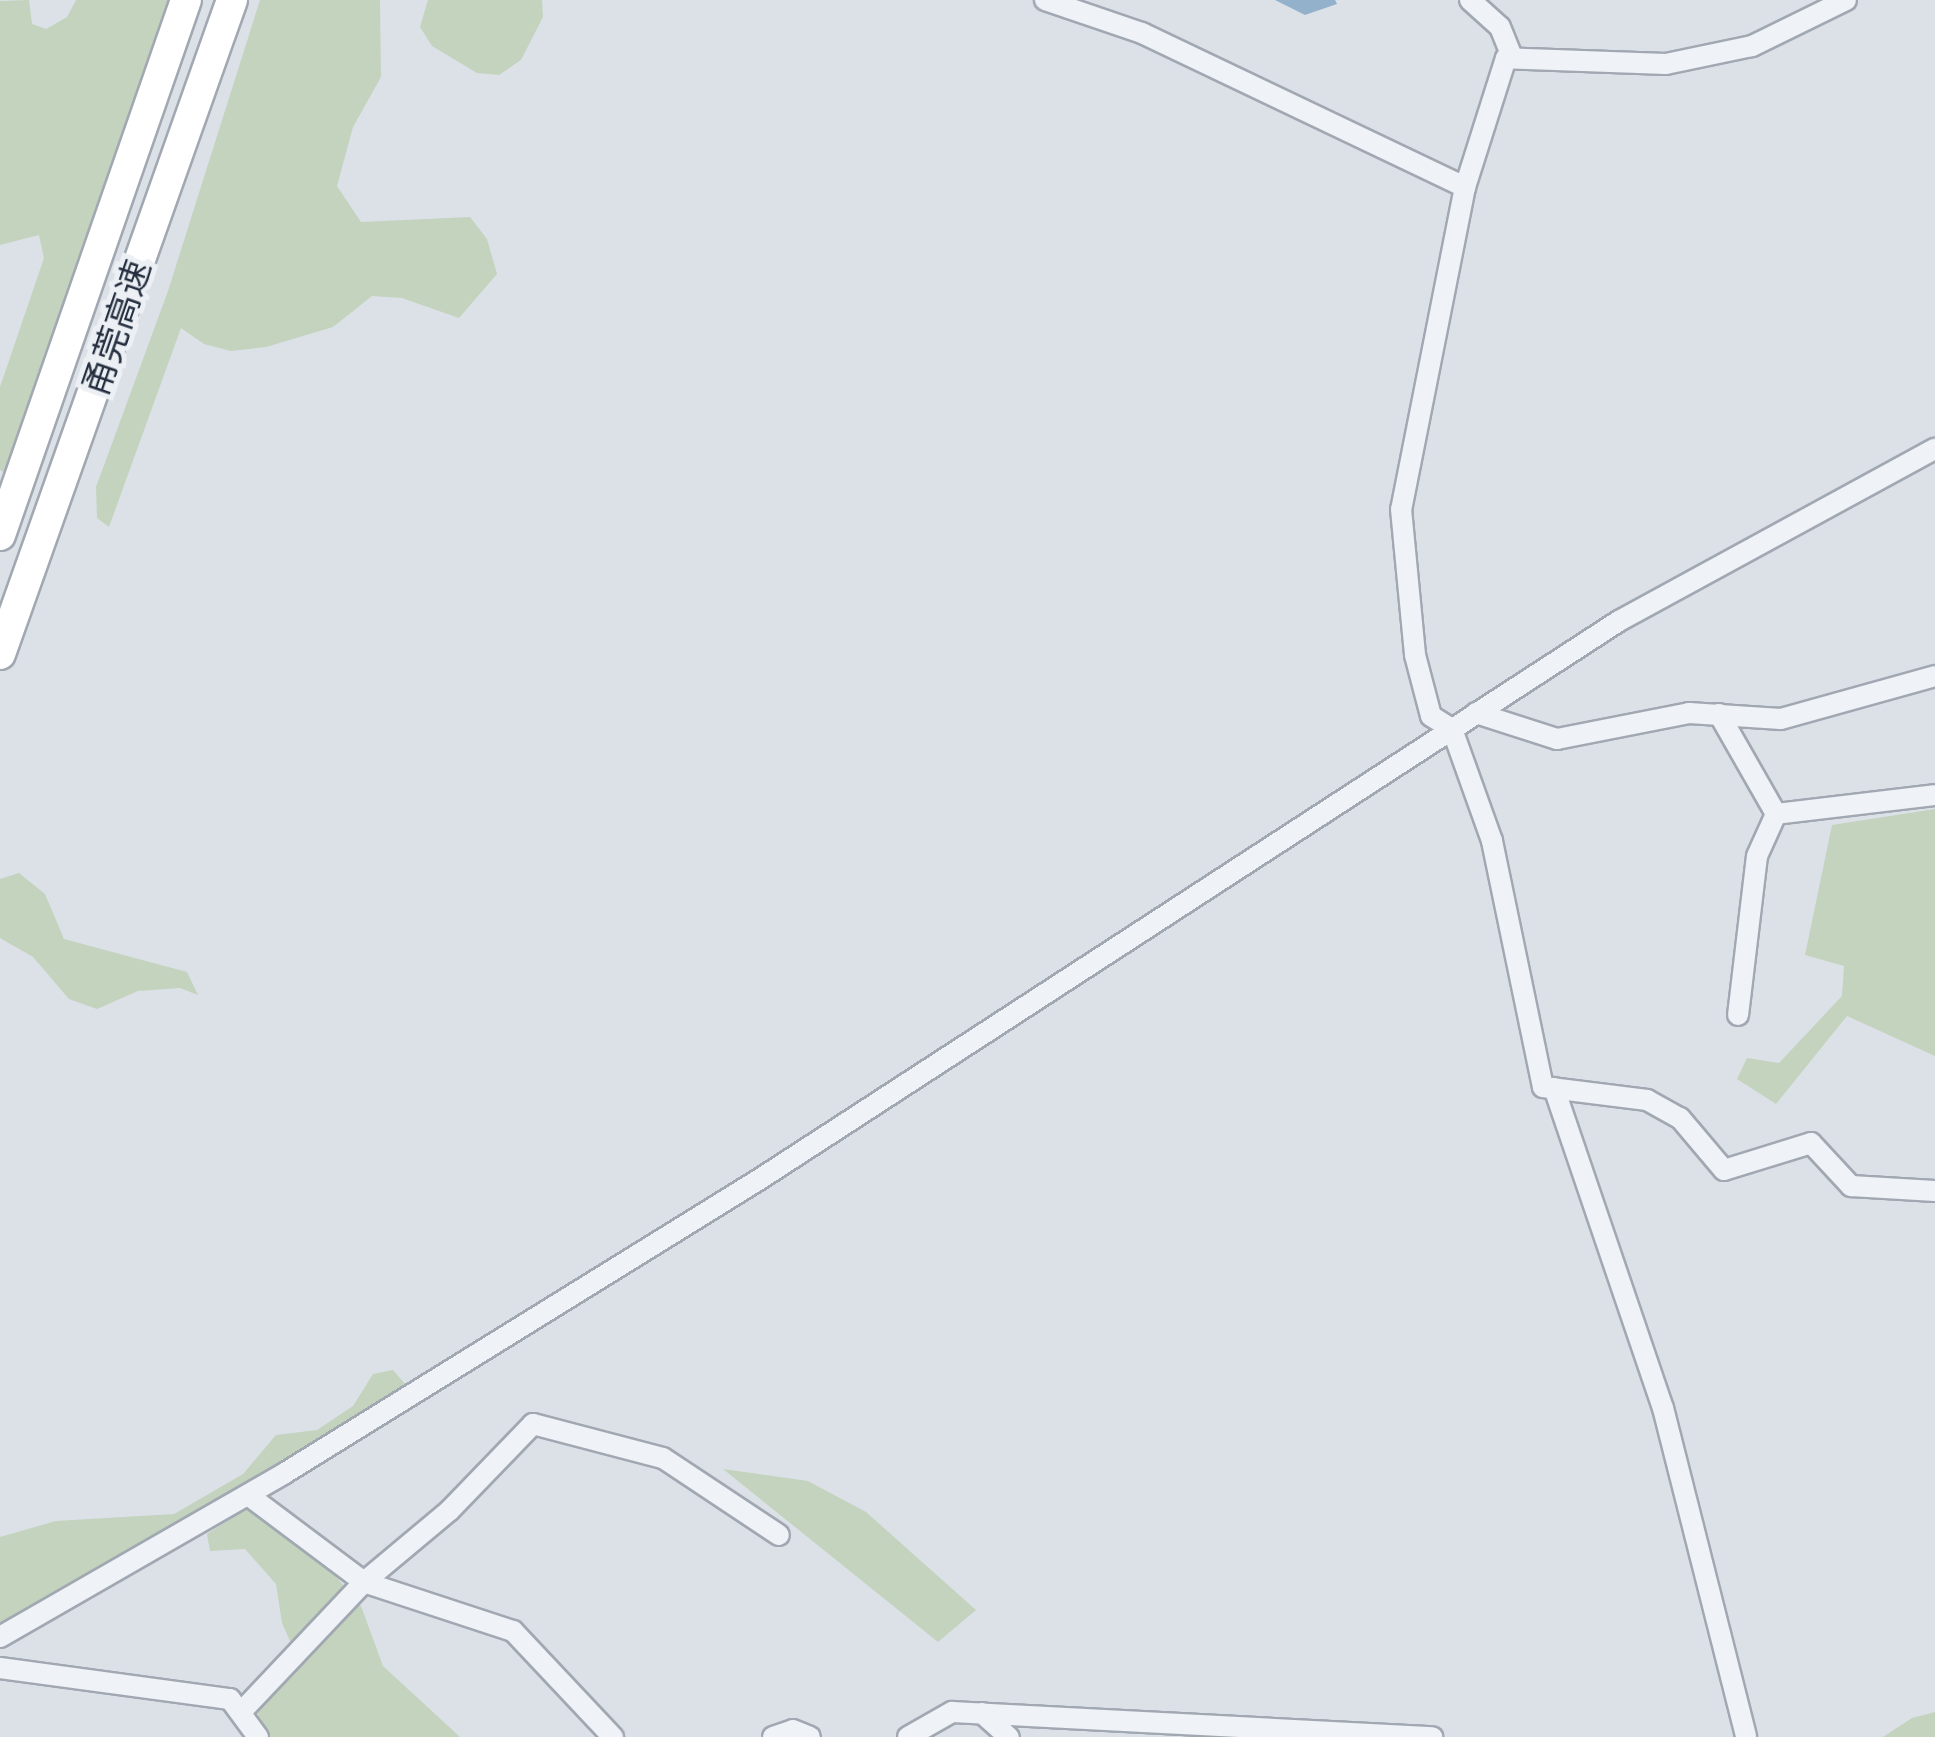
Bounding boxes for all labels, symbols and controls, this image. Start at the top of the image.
street label: 甬莞高速 [75,255,161,401]

